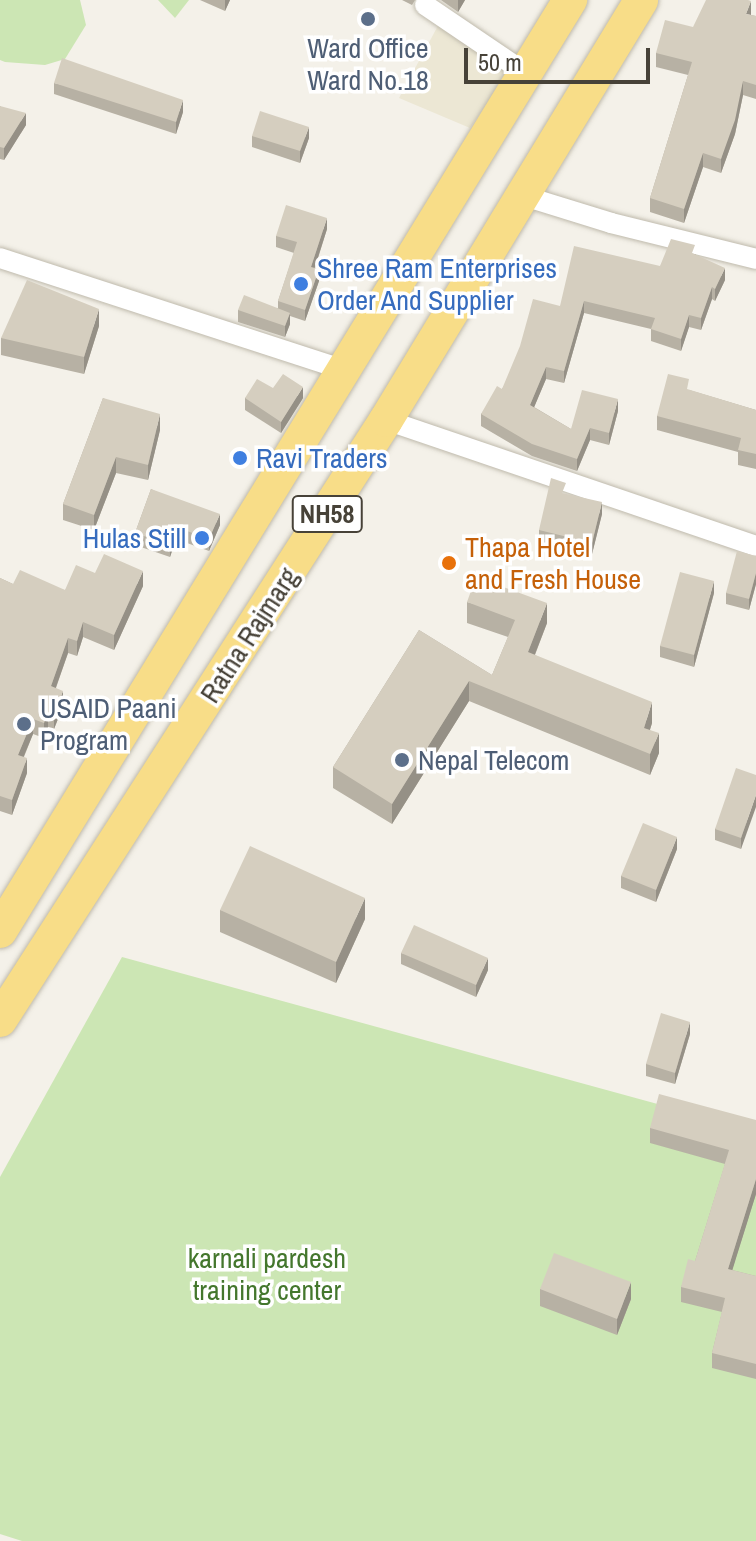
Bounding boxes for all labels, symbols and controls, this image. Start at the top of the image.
marker: Ward Office Ward No.18 [359,10,377,28]
place label: Ward Office Ward No.18 [307,31,429,97]
scale bar [468,32,654,82]
text: 50 m [478,46,522,78]
place label: Shree Ram Enterprises Order And Supplier [317,251,557,317]
marker: Shree Ram Enterprises Order And Supplier [292,275,310,293]
place label: Ravi Traders [256,441,388,475]
marker: Ravi Traders [231,449,249,467]
road number: NH58 [291,492,363,536]
place label: Hulas Still [83,521,186,555]
marker: Hulas Still [193,529,211,547]
place label: Thapa Hotel and Fresh House [465,530,641,596]
marker: Thapa Hotel and Fresh House [440,554,458,572]
street label: Ratna Rajmarg [193,561,305,709]
place label: USAID Paani Program [40,691,177,757]
marker: USAID Paani Program [15,715,33,733]
place label: Nepal Telecom [418,743,570,777]
marker: Nepal Telecom [393,751,411,769]
park label: karnali pardesh training center [188,1241,346,1307]

